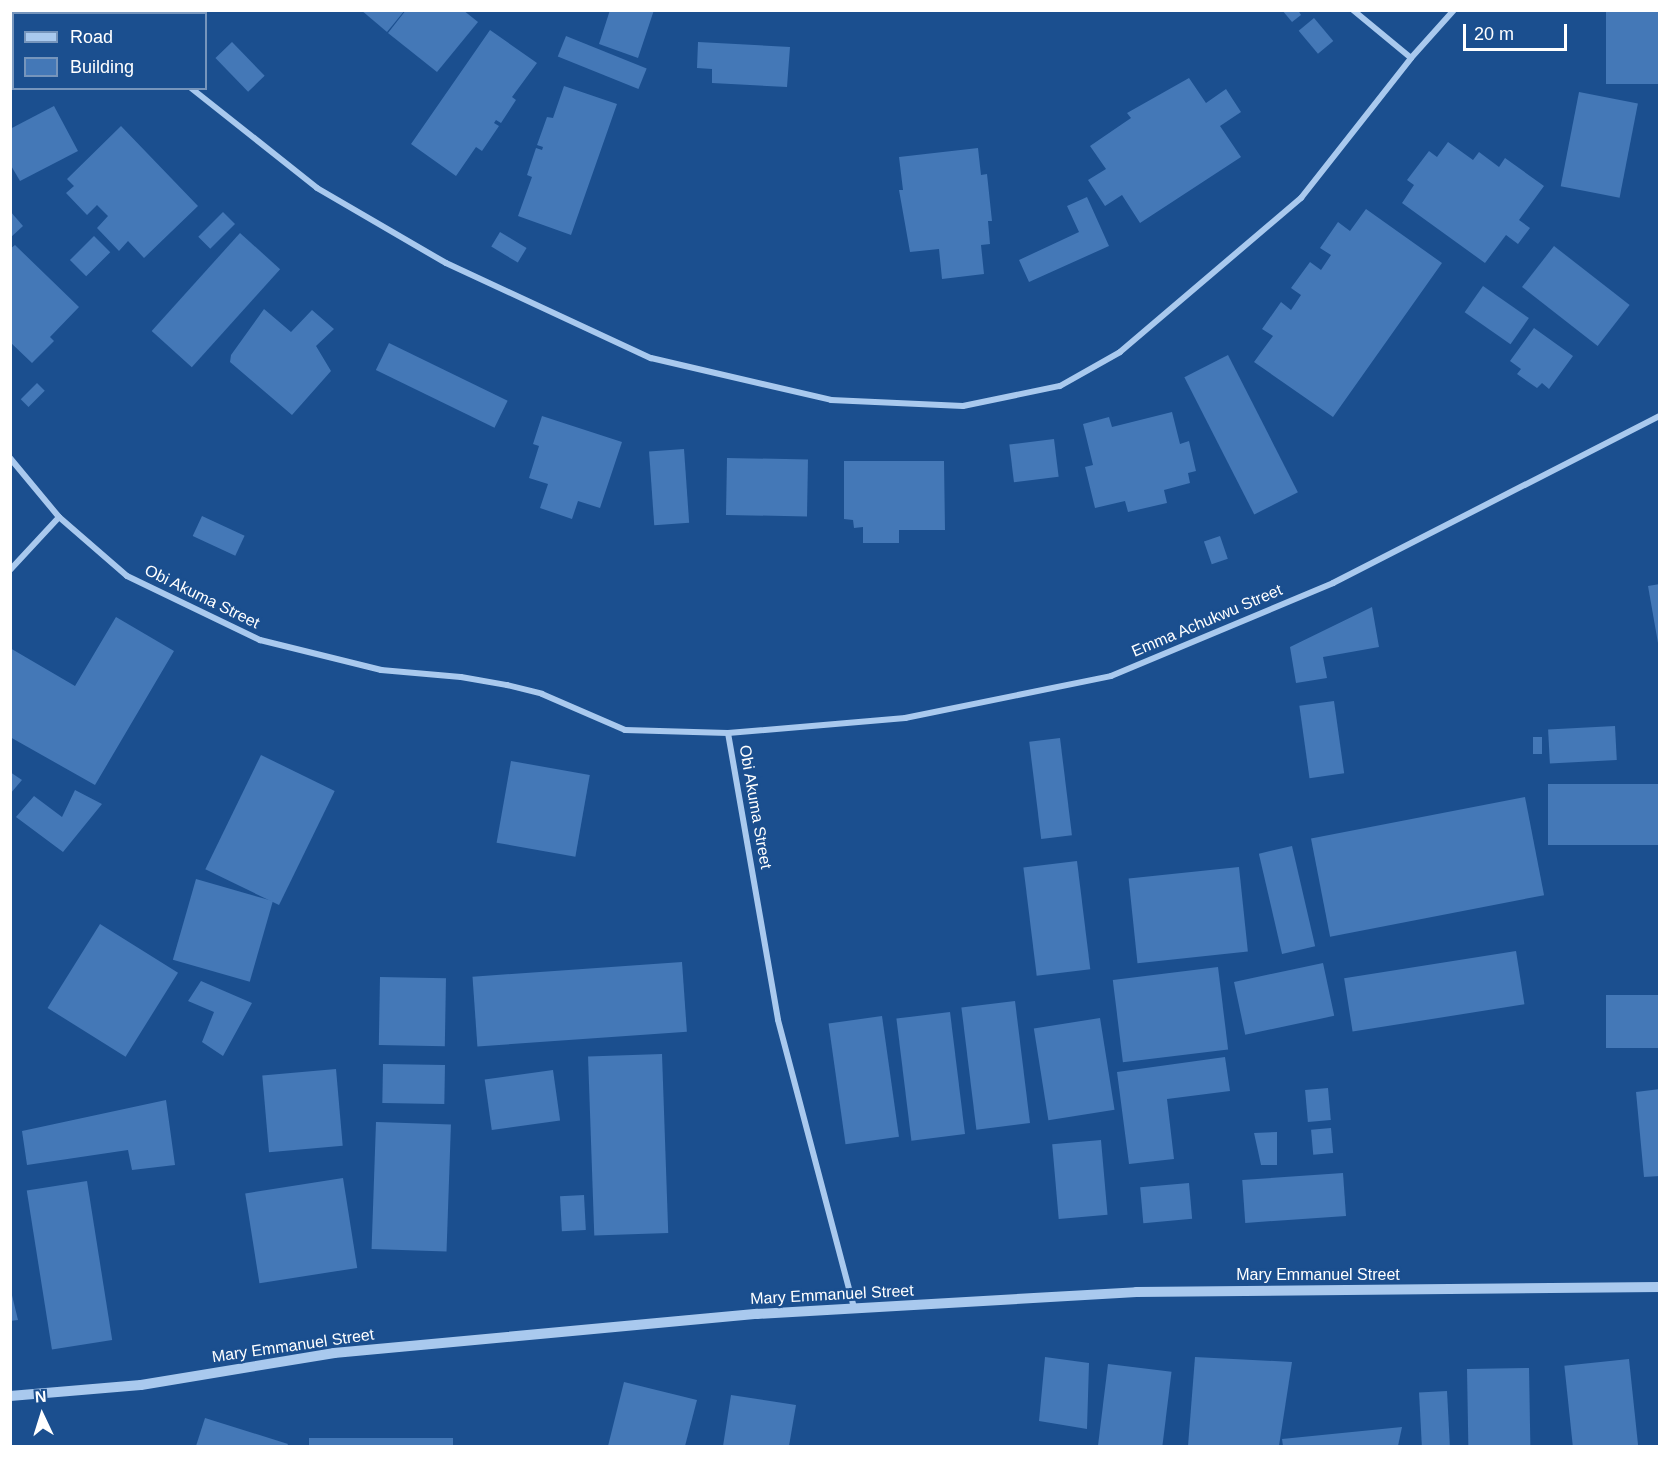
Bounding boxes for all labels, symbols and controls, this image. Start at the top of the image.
legend [12,12,207,90]
scale bar [1466,12,1570,50]
text: 20 m [1474,24,1514,44]
text: Road [70,27,113,47]
text: Building [70,57,134,77]
street label: Obi Akuma Street [141,561,263,633]
street label: Emma Achukwu Street [1128,580,1286,662]
street label: Obi Akuma Street [735,743,775,871]
street label: Mary Emmanuel Street [1236,1265,1400,1285]
street label: Mary Emmanuel Street [750,1281,914,1309]
street label: Mary Emmanuel Street [211,1325,375,1367]
north arrow [12,1385,72,1445]
text: N [34,1388,47,1405]

